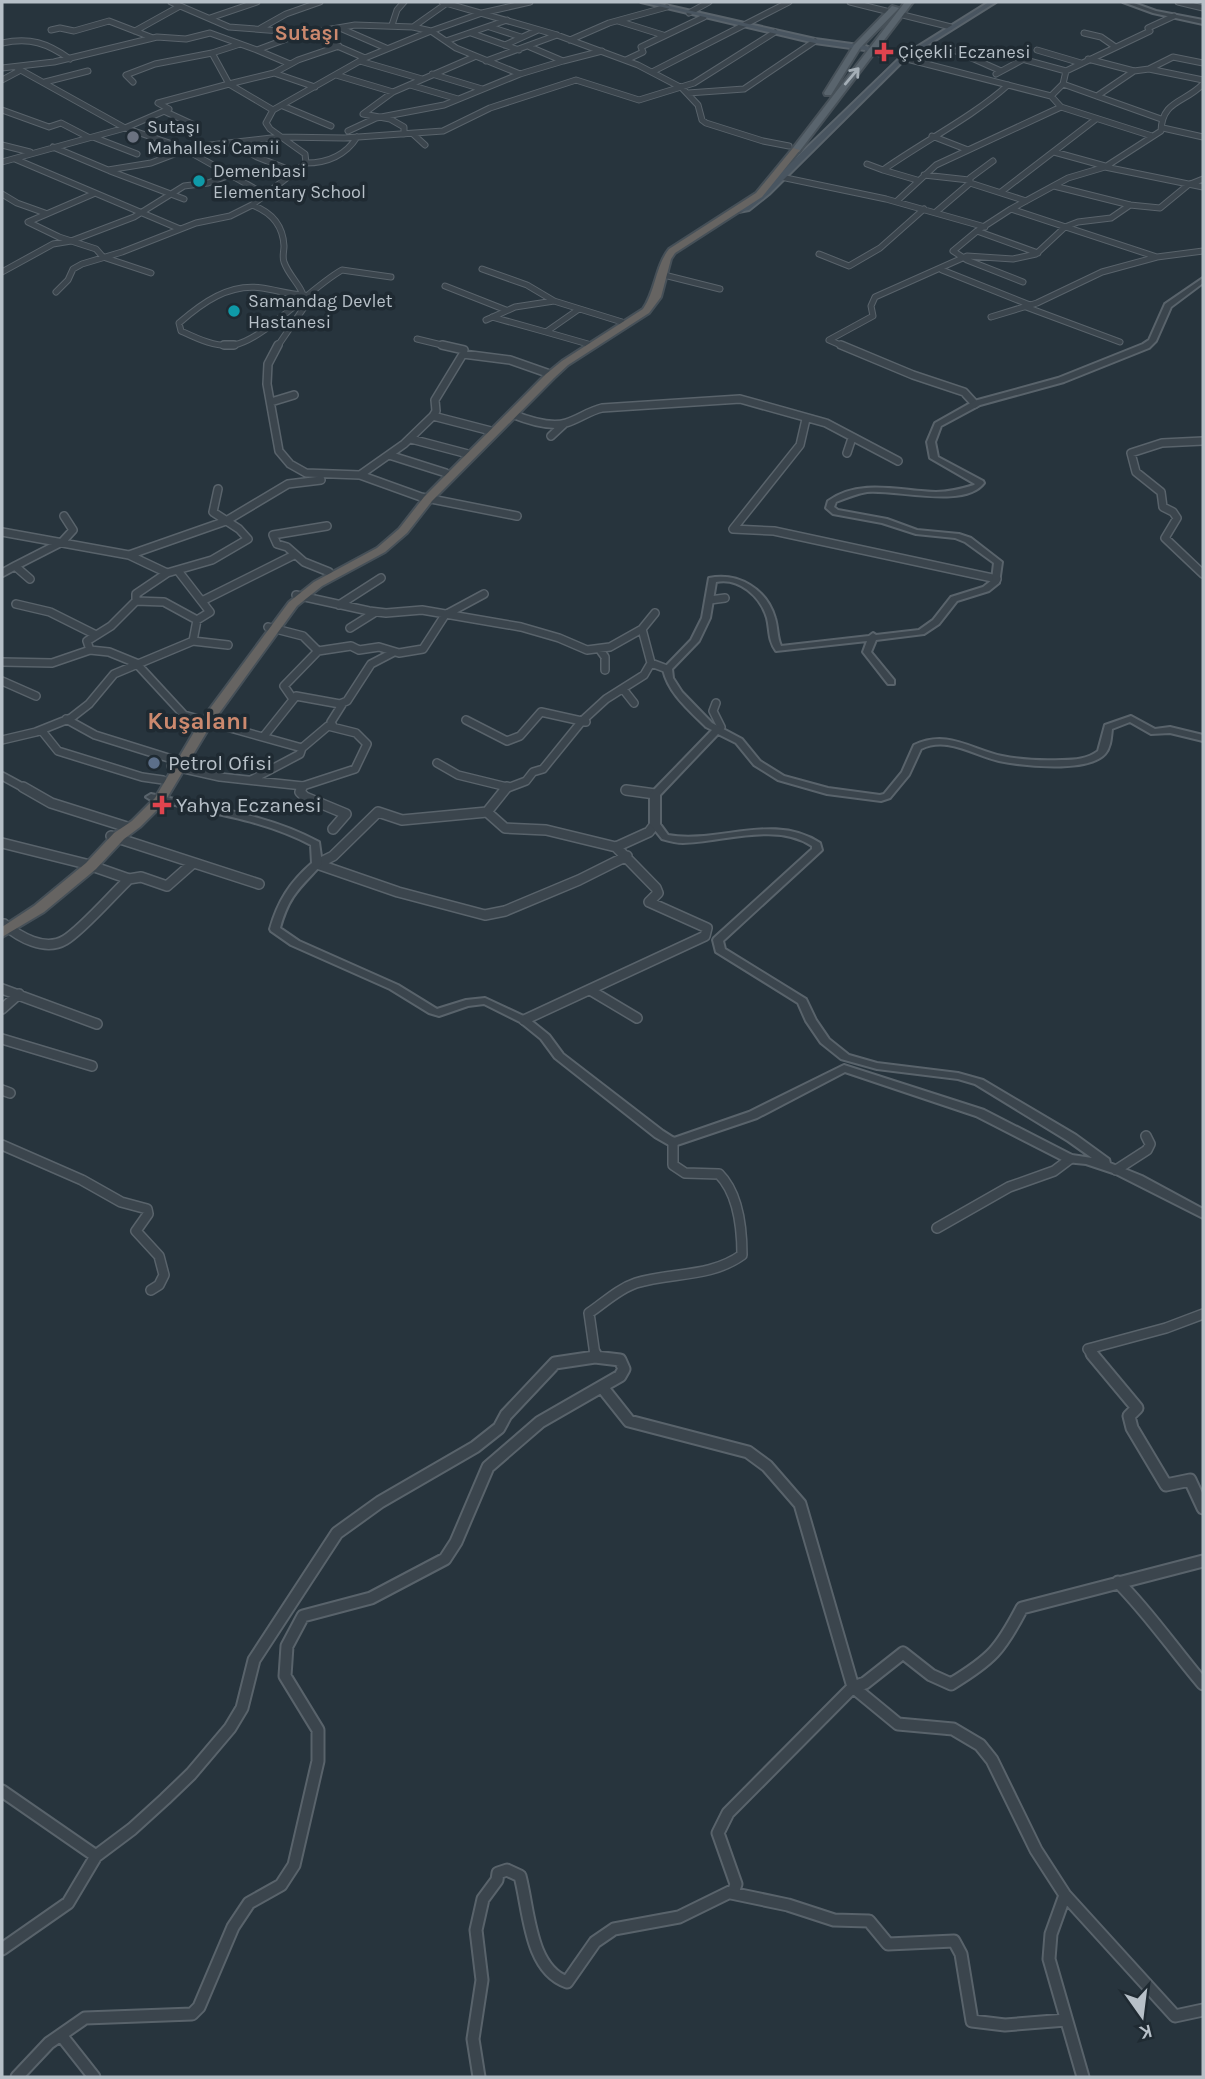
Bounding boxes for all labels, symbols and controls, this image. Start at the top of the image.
district label: Sutaşı [274,21,340,45]
place label: Çiçekli Eczanesi [898,41,1031,63]
marker: Çiçekli Eczanesi [876,44,892,60]
one-way arrow [844,67,860,85]
place label: Sutaşı Mahallesi Camii [147,116,280,159]
marker: Sutaşı Mahallesi Camii [125,129,141,145]
place label: Demenbasi Elementary School [213,160,366,203]
marker: Demenbasi Elementary School [191,173,207,189]
place label: Samandag Devlet Hastanesi [248,290,393,333]
marker: Samandag Devlet Hastanesi [226,303,242,319]
district label: Kuşalanı [147,707,249,735]
place label: Petrol Ofisi [168,751,273,775]
marker: Petrol Ofisi [146,755,162,771]
place label: Yahya Eczanesi [176,793,322,817]
marker: Yahya Eczanesi [154,797,170,813]
north arrow [1107,1981,1177,2051]
text: K [1137,2019,1155,2044]

